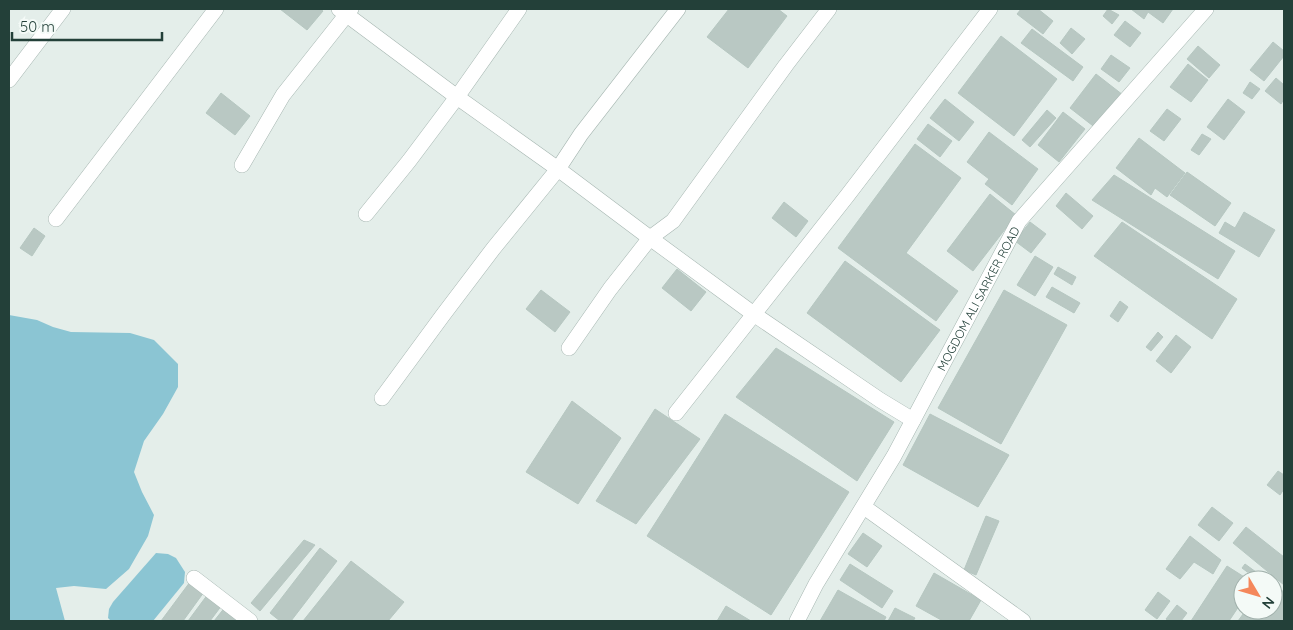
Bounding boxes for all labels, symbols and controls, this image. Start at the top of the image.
scale bar [12,10,162,42]
text: 50 m [20,17,55,36]
street label: MOGDOM ALI SARKER ROAD [933,223,1022,373]
north arrow [1233,570,1283,620]
text: N [1258,593,1279,613]

